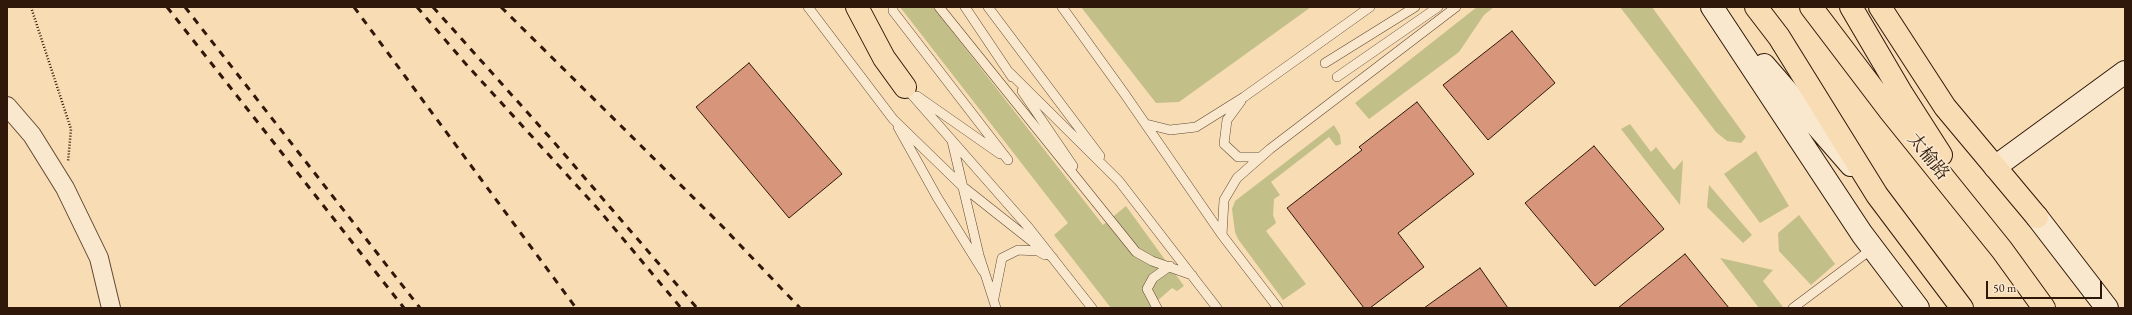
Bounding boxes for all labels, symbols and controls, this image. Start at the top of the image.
street label: 太榆路 [1903,129,1953,185]
scale bar [1988,273,2104,299]
text: 50 m [1993,280,2016,296]

